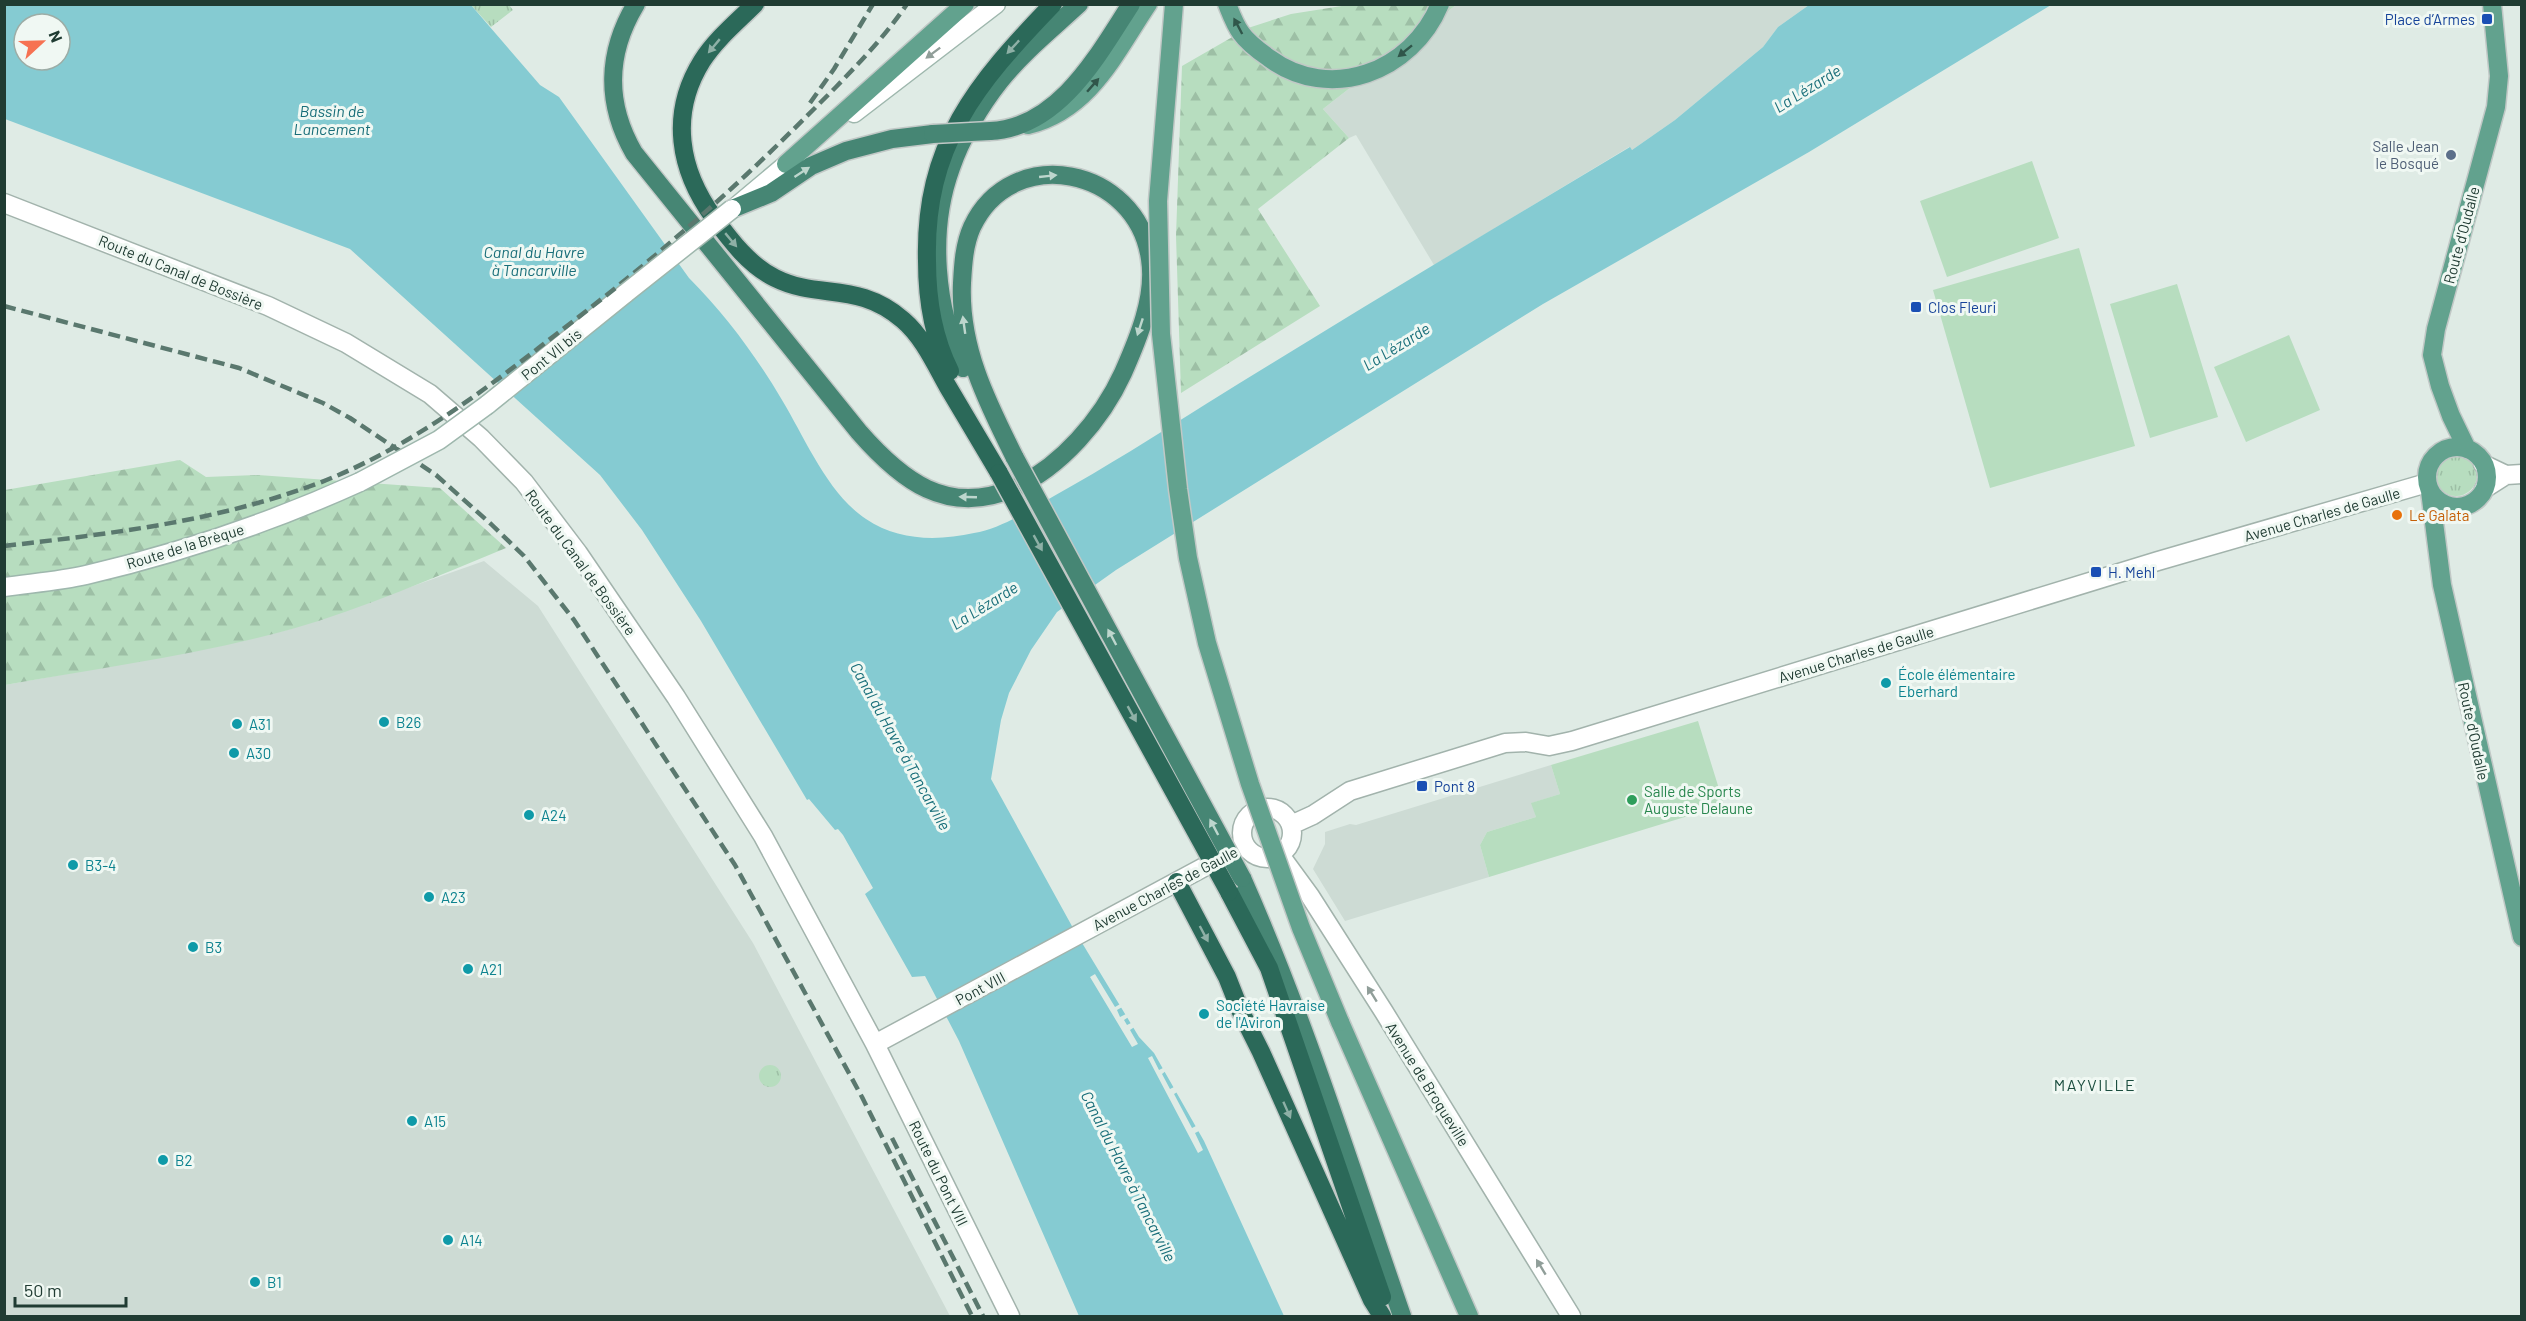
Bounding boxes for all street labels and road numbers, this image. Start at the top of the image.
street label: Route d'Oudalle [2439,184,2483,286]
street label: Route du Canal de Bossière [96,231,266,313]
street label: Pont VII bis [517,324,585,384]
street label: Avenue Charles de Gaulle [2242,483,2402,545]
street label: Route du Canal de Bossière [522,486,640,638]
street label: Route de la Brèque [124,520,246,572]
street label: Avenue Charles de Gaulle [1776,622,1936,686]
street label: Route d'Oudalle [2455,680,2493,782]
street label: Avenue Charles de Gaulle [1090,842,1240,934]
street label: Pont VIII [952,967,1008,1009]
street label: Avenue de Broqueville [1383,1019,1473,1149]
street label: Route du Pont VIII [906,1118,972,1228]

